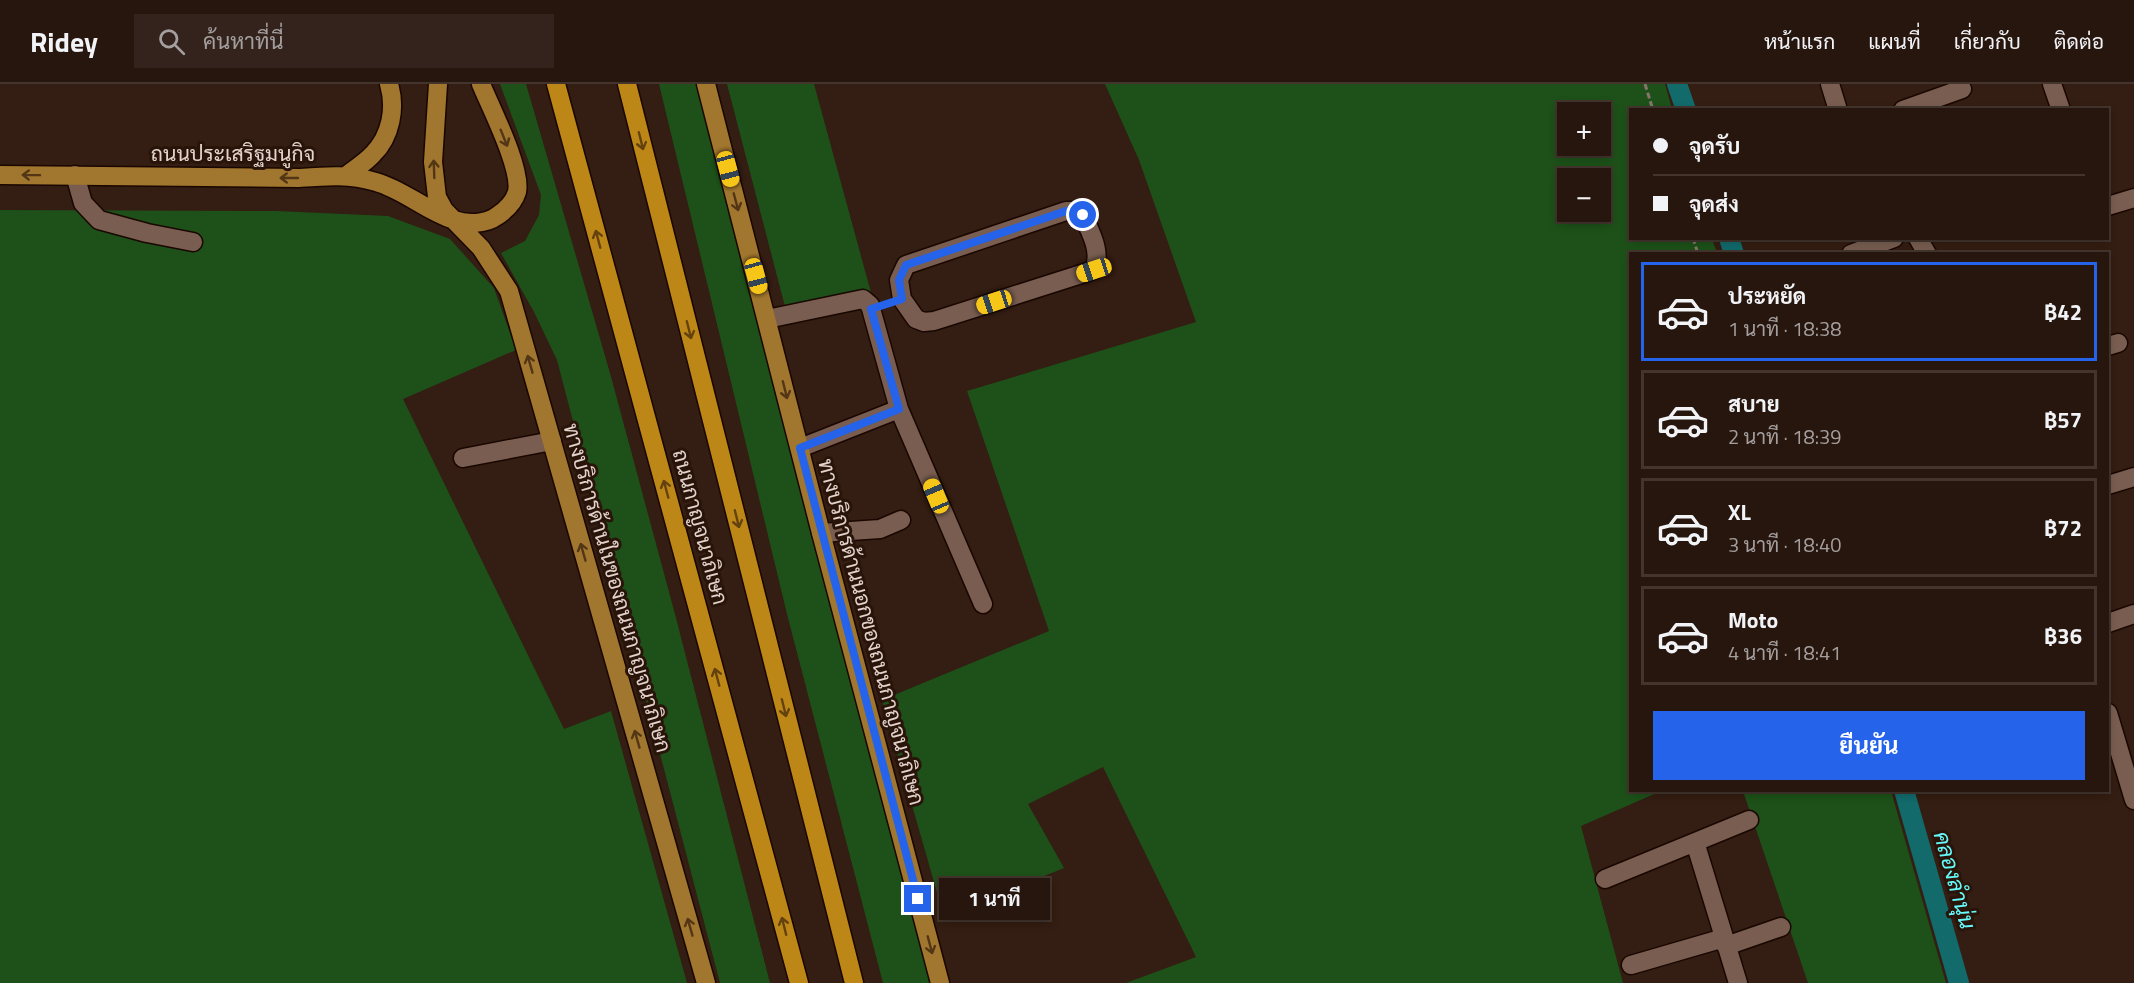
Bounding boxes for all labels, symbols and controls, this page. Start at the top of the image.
search box [134,14,554,68]
text: Ridey [30,20,98,63]
text: ค้นหาที่นี่ [203,24,283,58]
icon: search [155,25,188,58]
text: หน้าแรก [1764,25,1835,57]
text: แผนที่ [1868,25,1921,57]
text: เกี่ยวกับ [1954,25,2021,57]
text: ติดต่อ [2054,25,2104,57]
map controls [1557,102,1611,222]
button: + [1557,102,1611,156]
one-way arrow [499,128,510,147]
text: จุดรับ [1689,129,1740,163]
one-way arrow [636,131,647,150]
street label: ถนนประเสริฐมนูกิจ [151,137,315,169]
car [715,149,741,189]
one-way arrow [428,160,439,180]
button: − [1557,168,1611,222]
one-way arrow [22,169,42,181]
one-way arrow [280,172,300,184]
text: จุดส่ง [1689,187,1739,221]
one-way arrow [731,192,742,211]
route start [1069,201,1096,228]
one-way arrow [592,229,604,248]
car [743,256,769,296]
car [1074,256,1114,284]
text: ประหยัด [1728,279,1806,313]
icon: car [1656,285,1710,339]
car [974,288,1014,316]
text: ฿42 [2044,295,2082,329]
text: 1 นาที · 18:38 [1728,313,1841,344]
one-way arrow [683,320,695,339]
one-way arrow [524,355,535,374]
one-way arrow [780,381,791,400]
text: สบาย [1728,387,1780,421]
icon: car [1656,393,1710,447]
text: ฿57 [2044,403,2082,437]
street label: ทางบริการด้านในของถนนกาญจนาภิเษก [556,419,680,756]
text: 2 นาที · 18:39 [1728,421,1841,452]
street label: ถนนกาญจนาภิเษก [665,445,737,608]
street label: ทางบริการด้านนอกของถนนกาญจนาภิเษก [810,455,934,809]
car [921,476,951,516]
one-way arrow [660,480,671,499]
text: XL [1728,495,1751,529]
icon: car [1656,501,1710,555]
one-way arrow [731,509,743,528]
text: ฿72 [2044,511,2082,545]
text: 3 นาที · 18:40 [1728,529,1841,560]
one-way arrow [577,543,588,562]
text: Moto [1728,603,1778,637]
icon: car [1656,609,1710,663]
text: ฿36 [2044,619,2082,653]
text: 4 นาที · 18:41 [1728,637,1841,668]
one-way arrow [711,668,722,687]
one-way arrow [779,698,791,717]
button: ยืนยัน [1653,711,2085,780]
one-way arrow [631,730,642,749]
water label: คลองลำนุ่น [1925,827,1985,933]
callout: 1 นาที [939,878,1050,920]
text: 1 นาที [968,883,1021,914]
route end [904,885,931,912]
one-way arrow [778,917,789,936]
one-way arrow [684,918,695,937]
one-way arrow [925,935,936,954]

